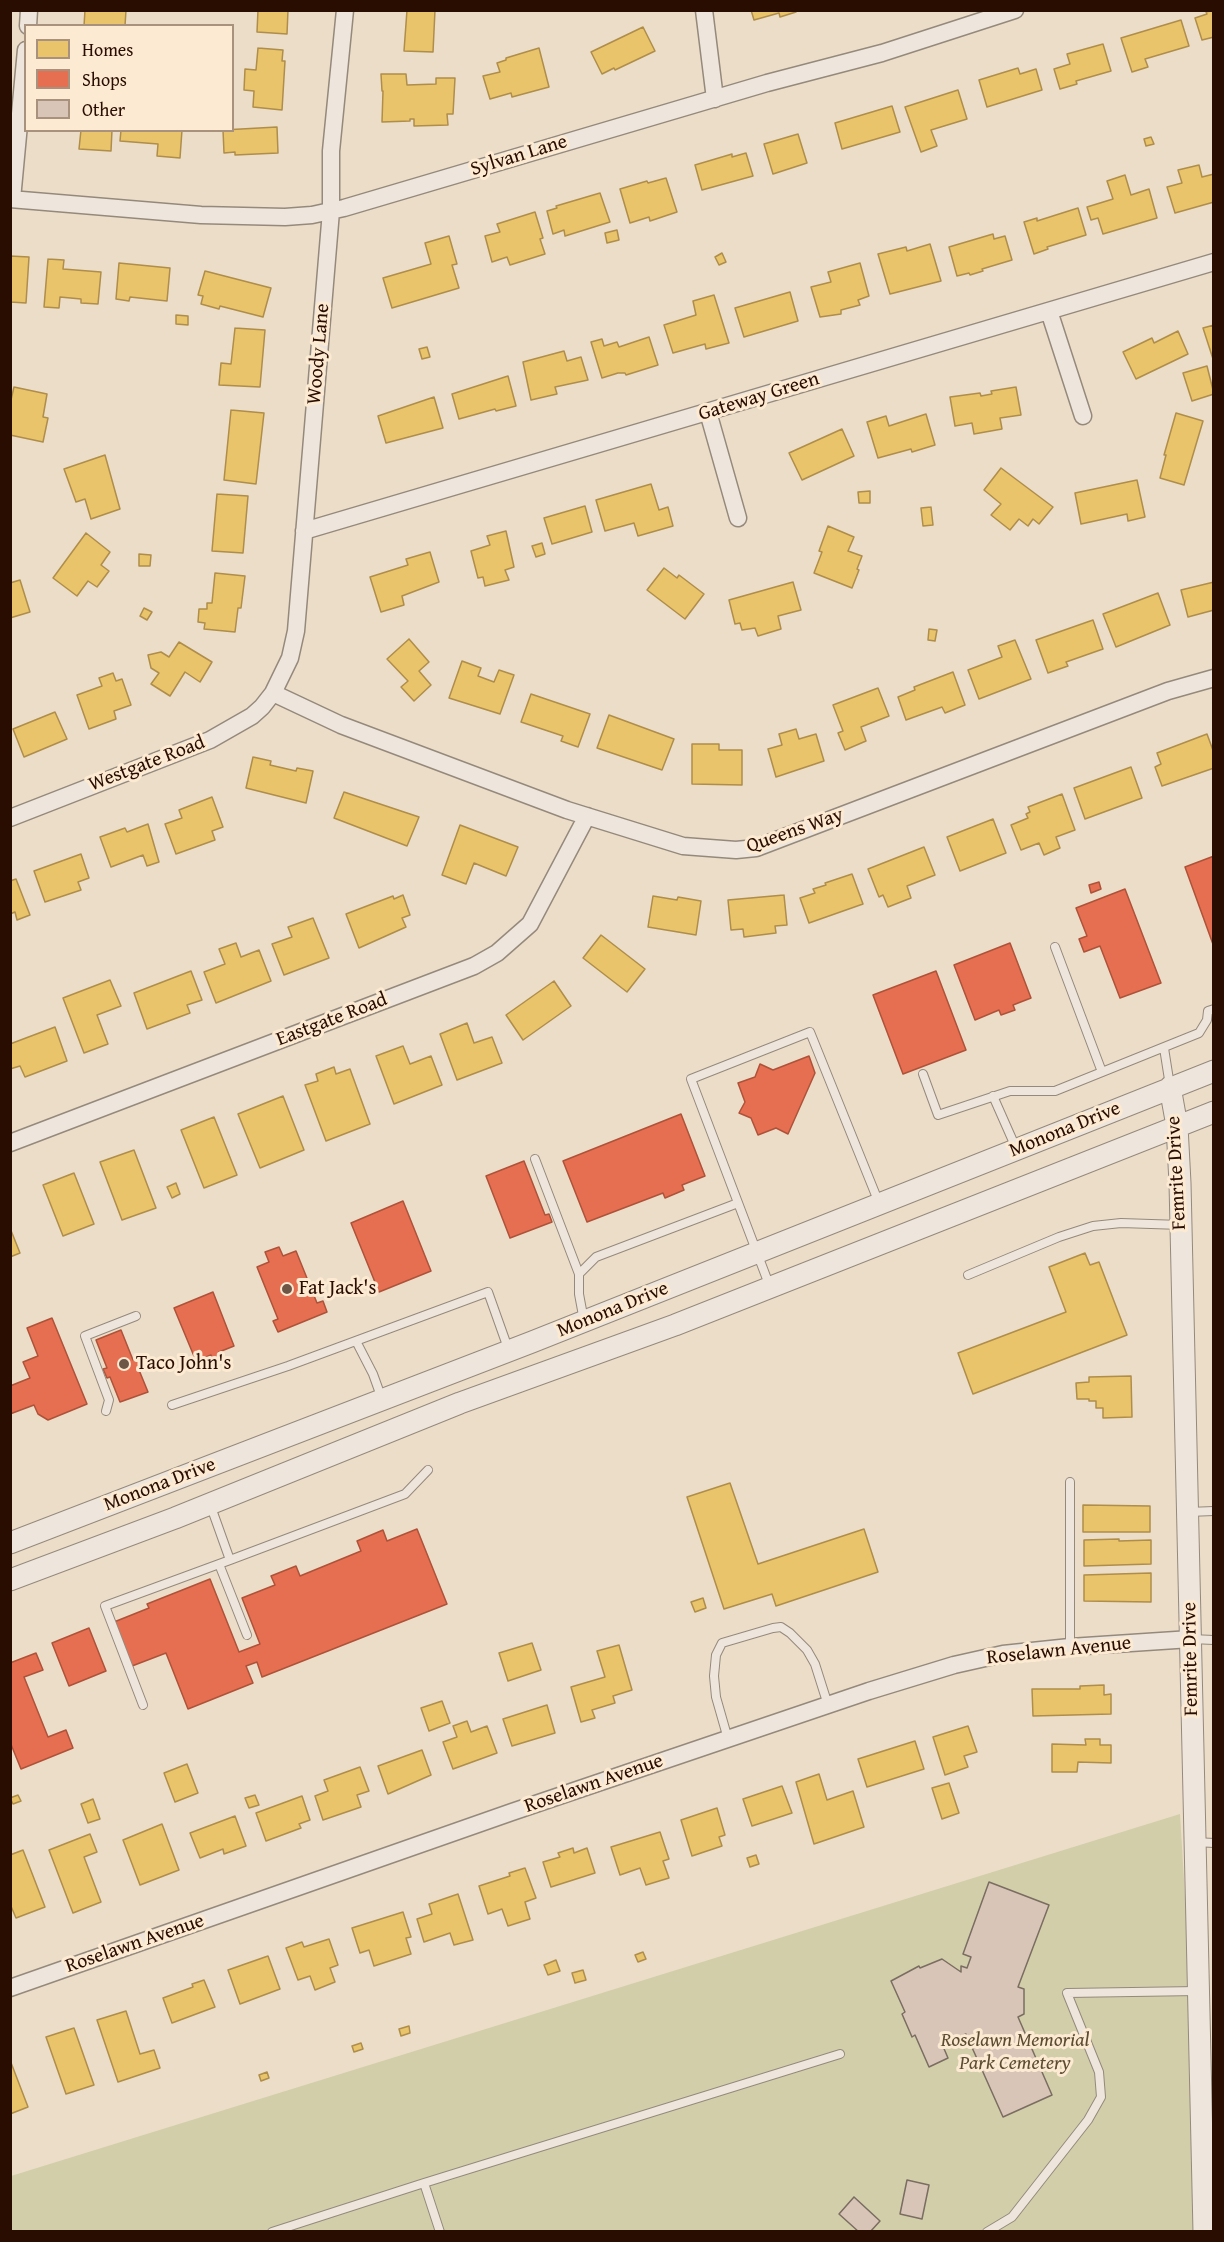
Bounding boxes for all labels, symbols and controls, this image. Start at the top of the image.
legend [24,24,234,132]
text: Homes [82,36,133,63]
text: Shops [82,66,127,93]
text: Other [82,96,125,123]
street label: Sylvan Lane [468,130,570,182]
street label: Woody Lane [303,302,335,406]
street label: Gateway Green [696,367,822,427]
street label: Westgate Road [85,731,209,797]
street label: Queens Way [743,803,847,859]
street label: Eastgate Road [273,988,391,1052]
street label: Monona Drive [1006,1097,1124,1163]
street label: Femrite Drive [1162,1115,1192,1231]
place label: Fat Jack's [299,1277,376,1301]
street label: Monona Drive [554,1277,672,1343]
marker: Fat Jack's [280,1282,294,1296]
place label: Taco John's [136,1352,231,1376]
marker: Taco John's [117,1357,131,1371]
street label: Monona Drive [101,1453,219,1517]
street label: Femrite Drive [1178,1602,1204,1716]
street label: Roselawn Avenue [986,1631,1132,1671]
street label: Roselawn Avenue [521,1749,667,1819]
street label: Roselawn Avenue [62,1909,208,1979]
park label: Roselawn Memorial Park Cemetery [941,2029,1089,2076]

